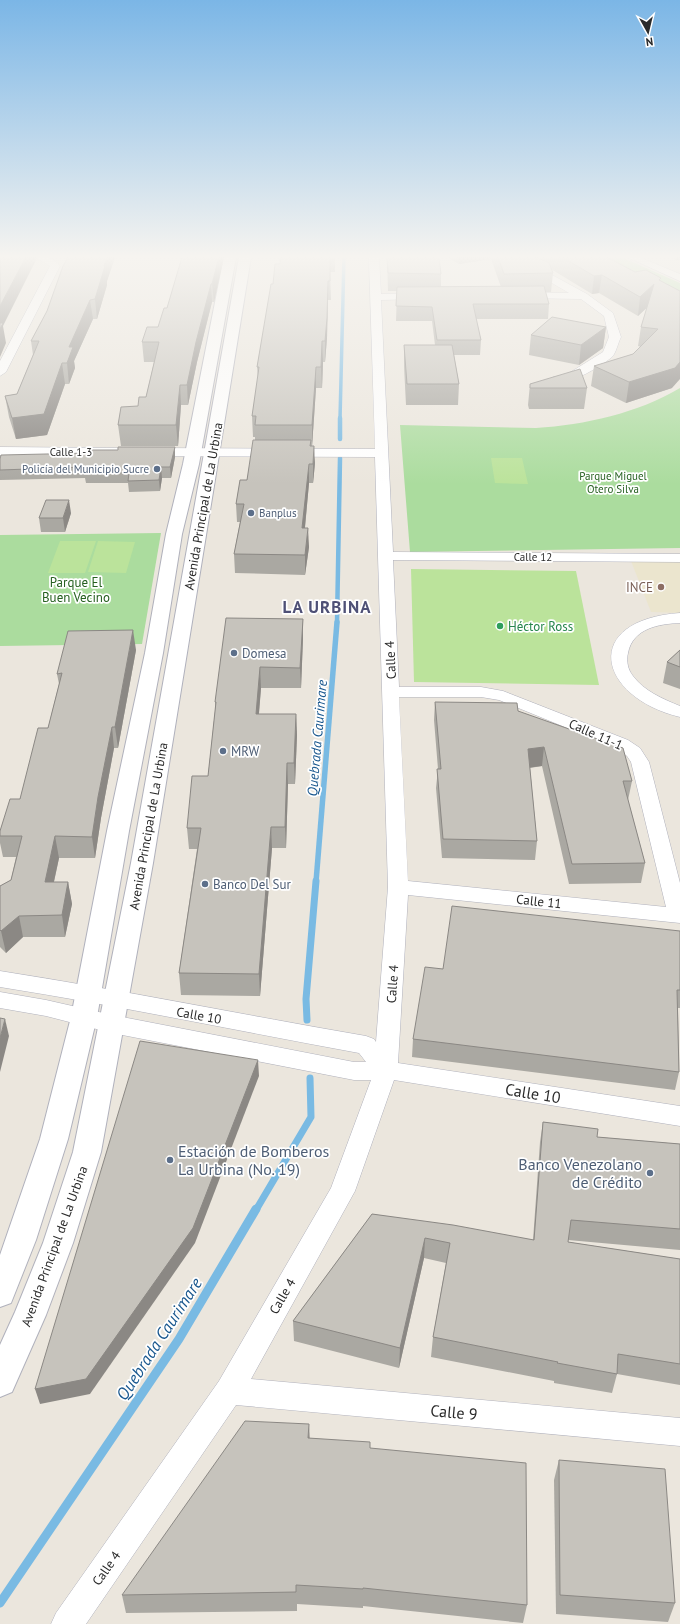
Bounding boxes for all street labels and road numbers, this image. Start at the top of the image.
street label: Avenida Principal de La Urbina [180,421,227,591]
street label: Calle 1-3 [50,445,92,459]
street label: Calle 12 [514,550,552,564]
street label: Calle 4 [381,640,400,680]
street label: Calle 11-1 [566,715,625,754]
street label: Avenida Principal de La Urbina [125,741,172,911]
street label: Calle 11 [515,891,562,912]
street label: Calle 4 [383,964,402,1004]
street label: Calle 10 [175,1003,223,1028]
street label: Calle 10 [504,1079,562,1107]
street label: Avenida Principal de La Urbina [17,1164,91,1329]
street label: Calle 4 [265,1275,299,1317]
street label: Calle 9 [430,1400,478,1424]
street label: Calle 4 [88,1548,124,1589]

